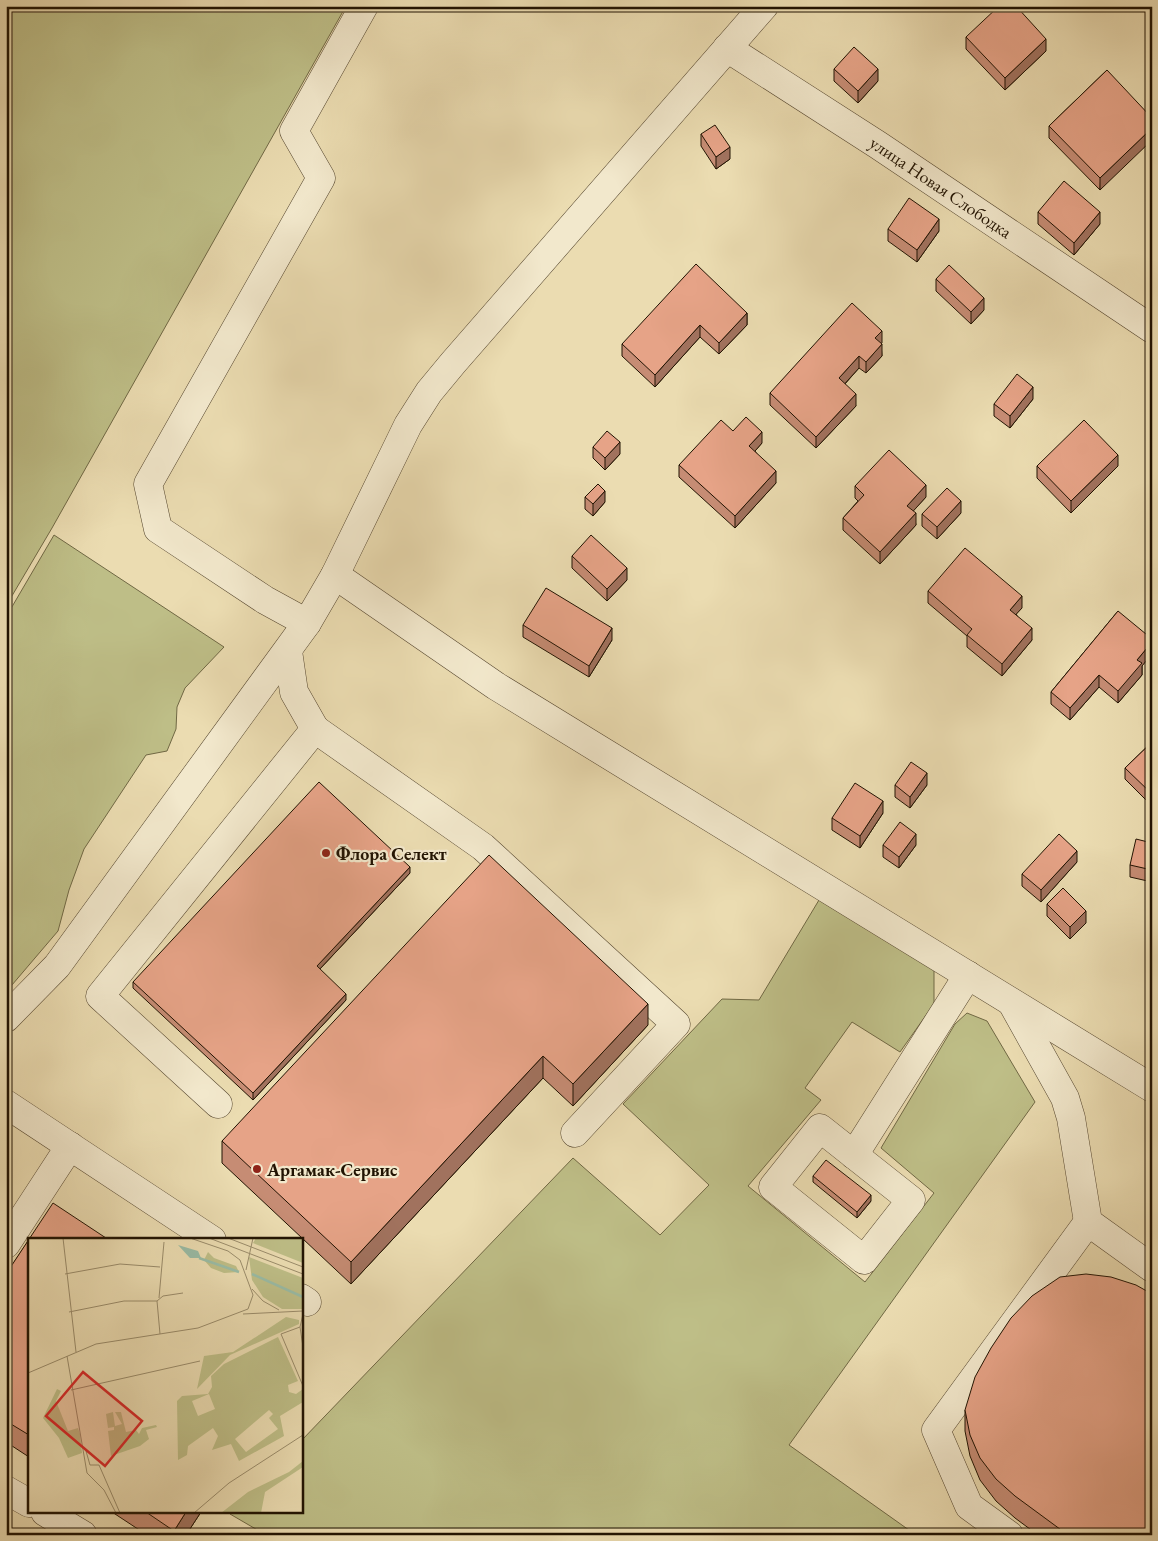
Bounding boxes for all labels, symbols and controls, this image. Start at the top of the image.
street label: улица Новая Слободка [866,131,1017,244]
place label: Флора Селект [336,842,447,865]
marker: Флора Селект [320,847,332,859]
place label: Аргамак-Сервис [266,1158,398,1181]
marker: Аргамак-Сервис [251,1163,263,1175]
inset map [28,1238,302,1514]

